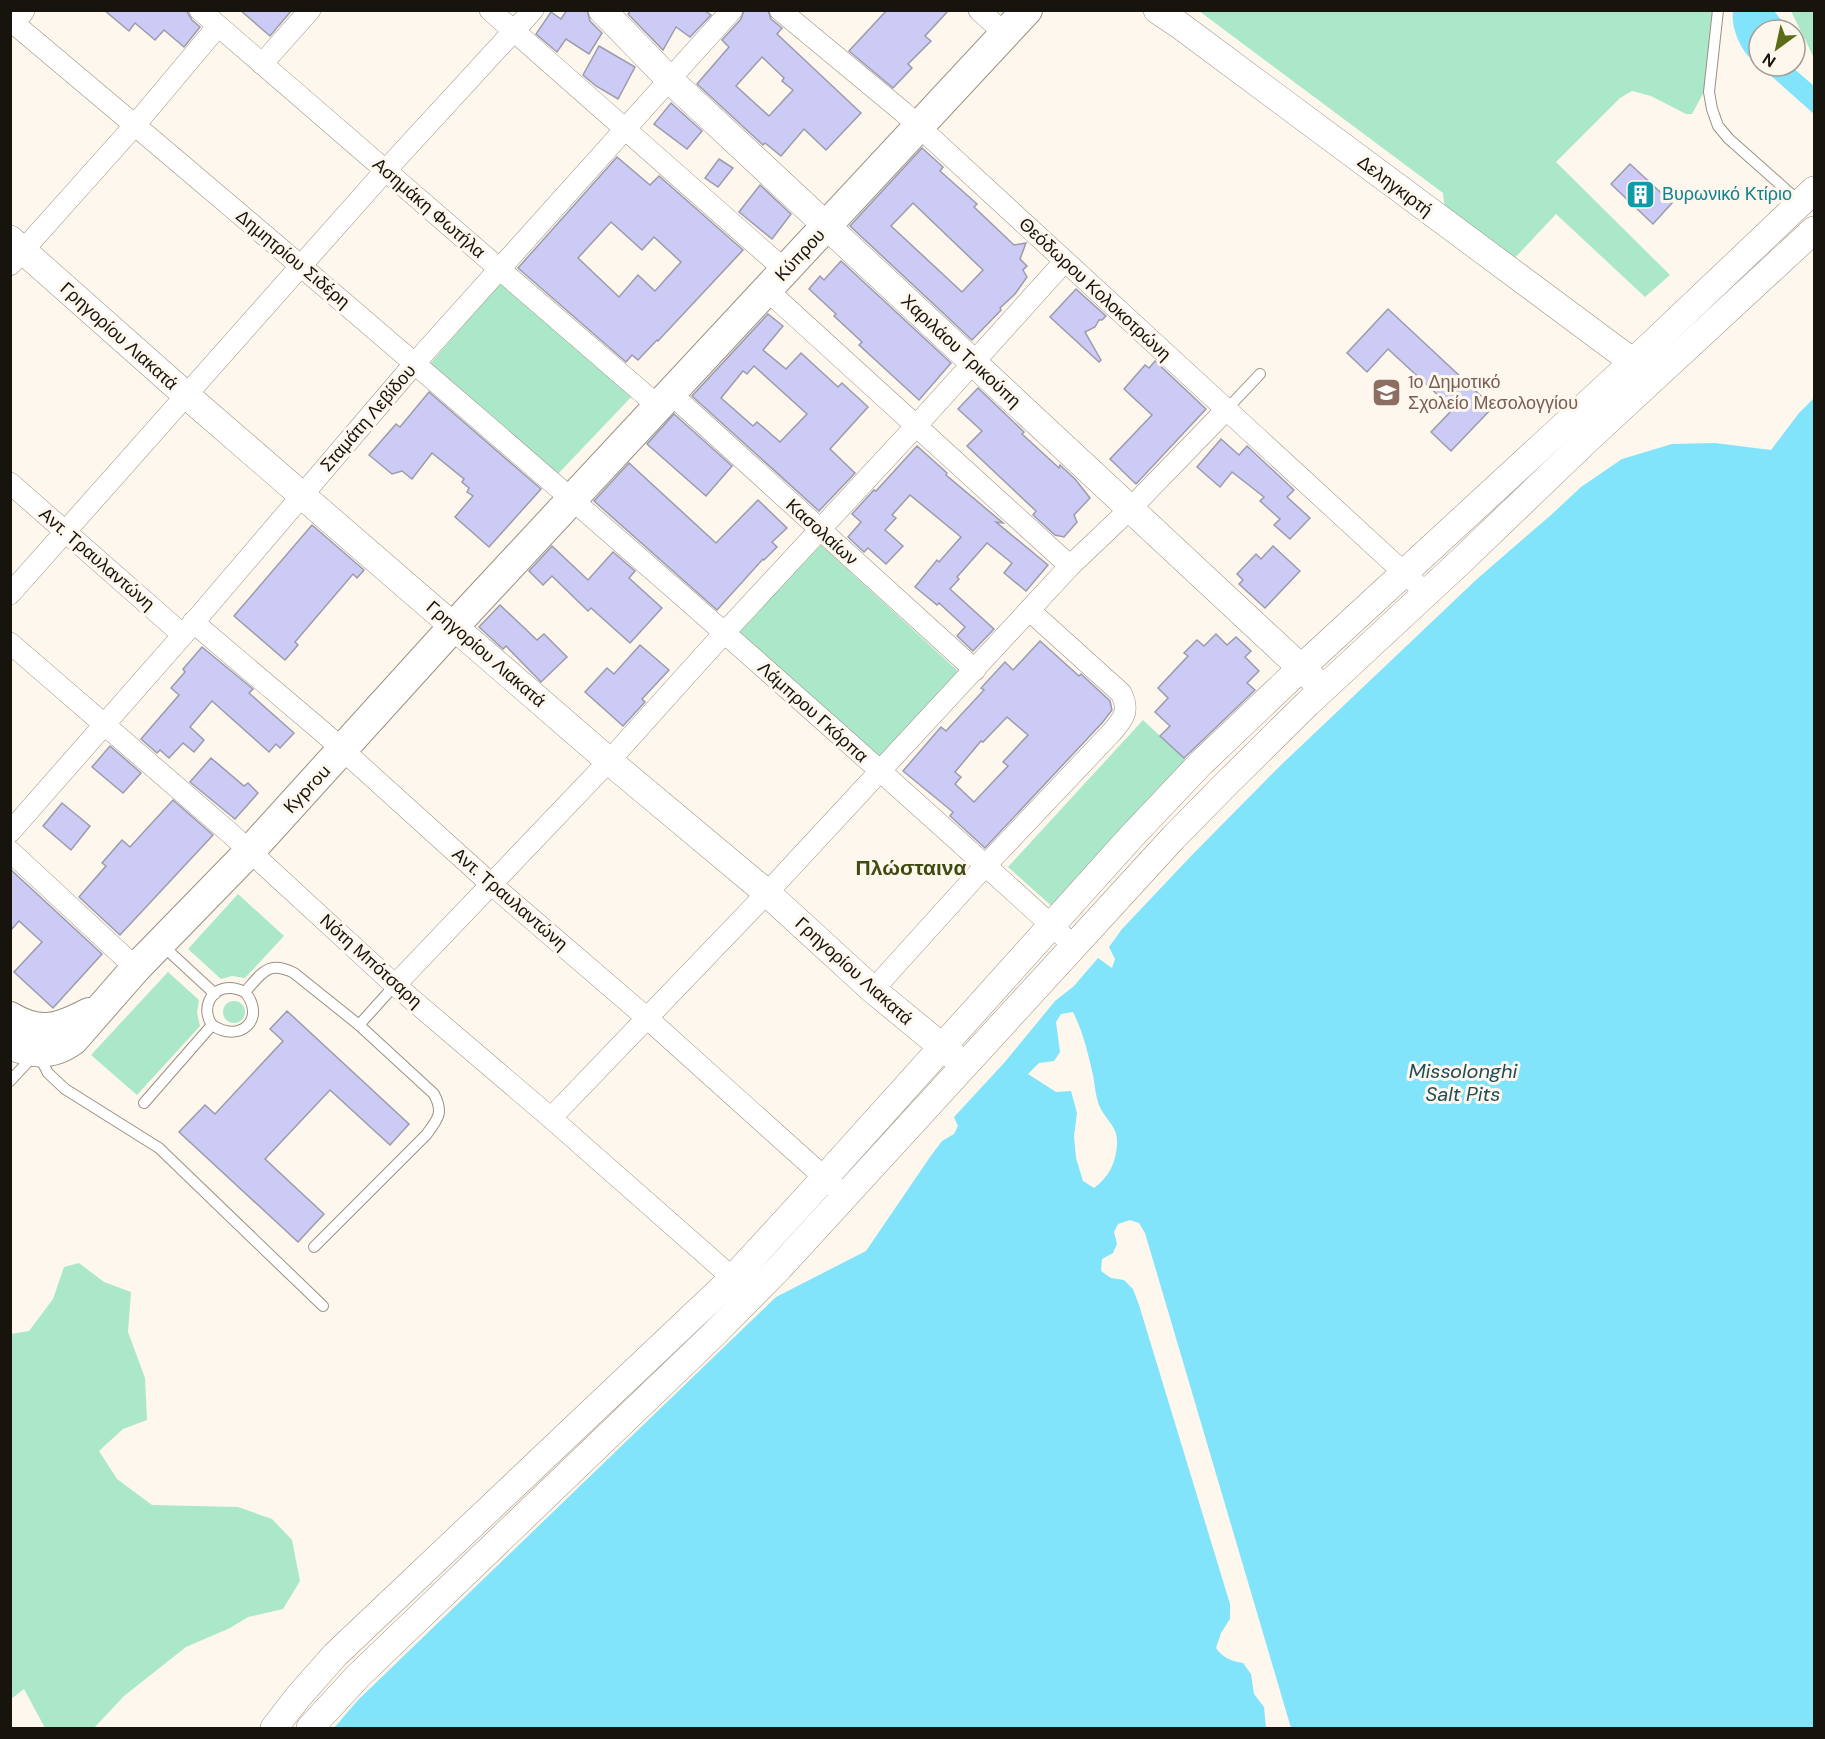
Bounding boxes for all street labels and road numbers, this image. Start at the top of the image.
street label: Δεληγκιρτή [1353,150,1437,222]
street label: Ασημάκη Φωτήλα [367,152,491,264]
street label: Δημητρίου Σιδέρη [231,204,355,314]
street label: Θεόδωρου Κολοκοτρώνη [1014,212,1176,366]
street label: Κύπρου [770,224,830,286]
street label: Γρηγορίου Λιακατά [55,277,183,395]
street label: Χαριλάου Τρικούπη [896,289,1026,413]
street label: Σταμάτη Λεβίδου [315,359,421,477]
street label: Κασολαίων [781,493,863,571]
street label: Αντ. Τραυλαντώνη [34,502,160,616]
street label: Γρηγορίου Λιακατά [421,595,551,713]
street label: Λάμπρου Γκόρπα [753,656,873,768]
street label: Kyprou [278,760,336,818]
street label: Αντ. Τραυλαντώνη [447,842,573,956]
street label: Νότη Μπότσαρη [315,909,427,1013]
street label: Γρηγορίου Λιακατά [790,912,918,1030]

